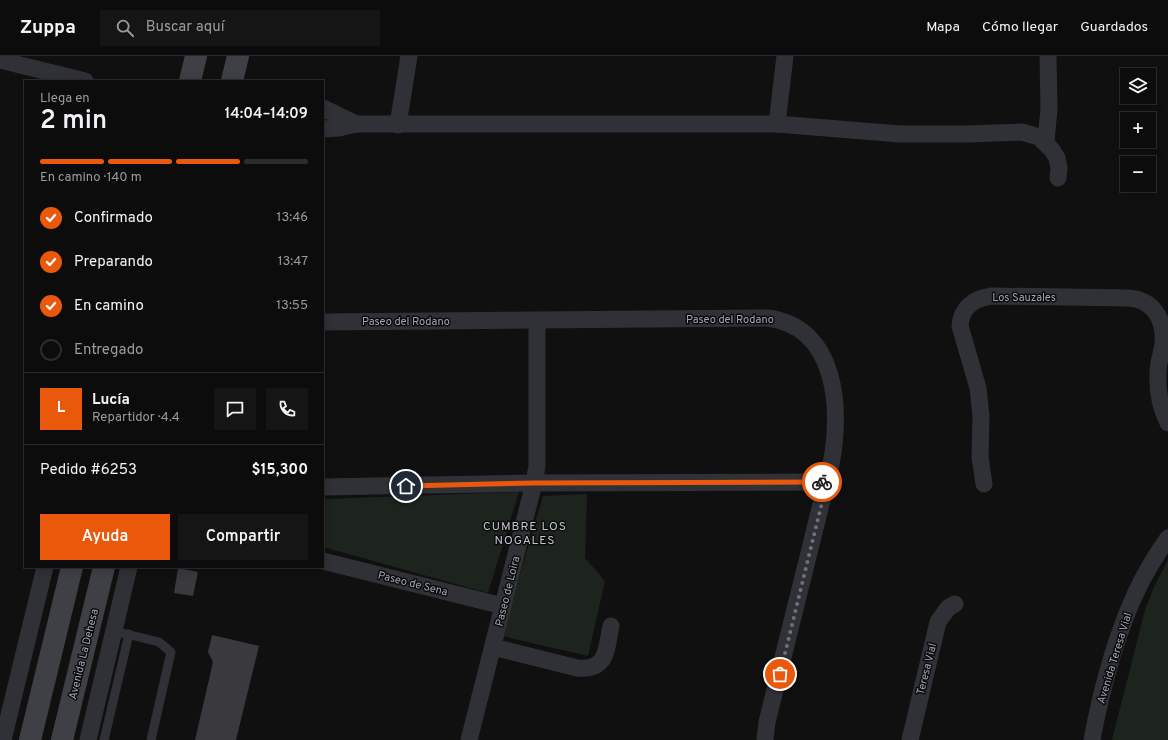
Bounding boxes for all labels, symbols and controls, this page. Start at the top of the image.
search box [100,10,380,46]
text: Zuppa [20,16,76,40]
icon: search [114,17,136,39]
text: Buscar aquí [146,18,225,37]
text: Mapa [926,19,960,36]
text: Cómo llegar [982,19,1058,36]
text: Guardados [1080,19,1148,36]
map controls [1120,68,1156,192]
button: layers [1120,68,1156,104]
text: Llega en [40,91,90,107]
text: 2 min [40,105,107,138]
text: 14:04–14:09 [224,105,308,124]
button: + [1120,112,1156,148]
button: − [1120,156,1156,192]
text: En camino · 140 m [40,170,142,186]
icon: check [40,207,62,229]
text: Confirmado [74,209,153,228]
text: 13:46 [277,210,308,226]
icon: check [40,251,62,273]
text: Preparando [74,253,153,272]
text: 13:47 [278,254,308,270]
street label: Los Sauzales [992,291,1056,305]
icon: check [40,295,62,317]
text: En camino [74,297,144,316]
text: 13:55 [276,298,308,314]
street label: Paseo del Rodano [686,313,774,327]
street label: Paseo del Rodano [362,315,450,329]
text: Entregado [74,341,143,360]
button: chat [214,388,256,430]
button: phone [266,388,308,430]
text: Lucía [92,391,130,410]
text: L [57,399,65,418]
text: Repartidor · 4.4 [92,410,180,426]
text: Pedido #6253 [40,461,137,480]
text: $15,300 [252,461,308,480]
courier [802,462,842,502]
pin [389,469,423,503]
icon: bike [811,471,833,493]
icon: home [395,475,417,497]
button: Ayuda [40,514,170,560]
button: Compartir [178,514,308,560]
district label: CUMBRE LOS NOGALES [483,519,567,549]
street label: Paseo de Loira [492,554,524,628]
street label: Paseo de Sena [376,569,449,599]
street label: Avenida La Dehesa [66,607,102,701]
street label: Avenida Teresa Vial [1094,611,1135,706]
street label: Teresa Vial [914,642,940,697]
pin [763,657,797,691]
icon: bag [769,663,791,685]

